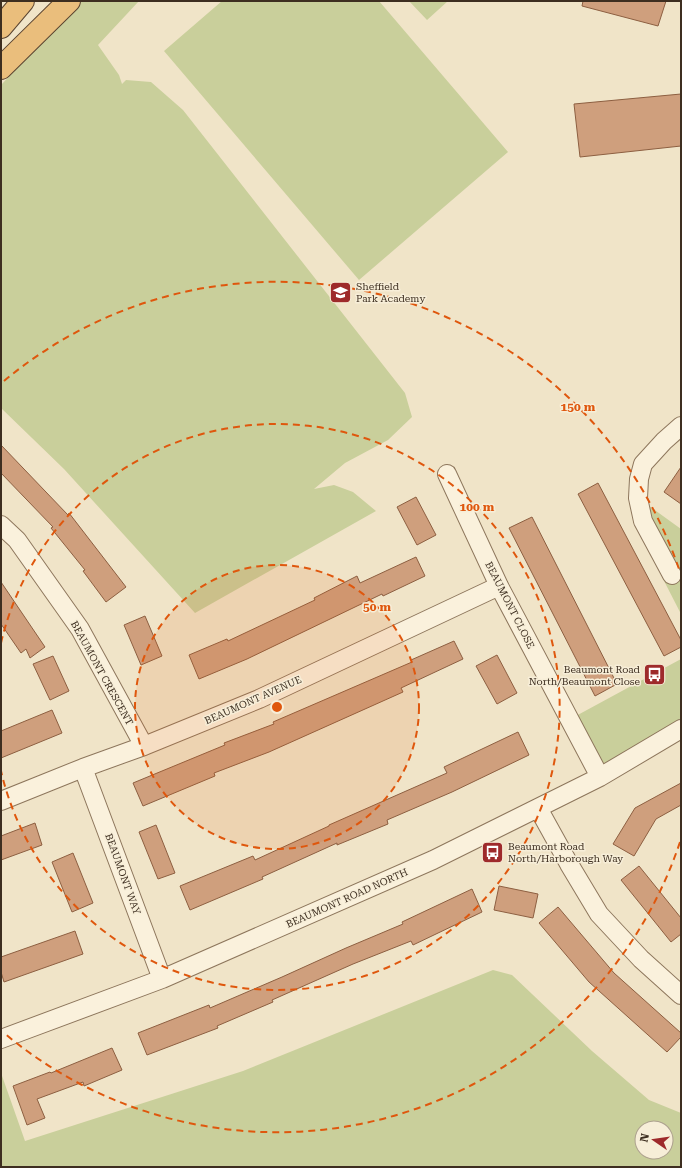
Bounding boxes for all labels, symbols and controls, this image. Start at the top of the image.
school or university icon: Sheffield Park Academy [328,279,354,305]
place label: Sheffield Park Academy [356,281,425,304]
text: 150 m [561,400,596,414]
text: 100 m [460,500,495,514]
street label: BEAUMONT CLOSE [483,560,537,650]
text: 50 m [363,600,391,614]
street label: BEAUMONT CRESCENT [69,619,135,727]
bus stop icon: Beaumont Road North/Beaumont Close [642,662,668,688]
place label: Beaumont Road North/Beaumont Close [529,664,641,687]
street label: BEAUMONT AVENUE [203,674,303,726]
centre of rings [270,700,284,714]
street label: BEAUMONT WAY [103,832,143,916]
bus stop icon: Beaumont Road North/Harborough Way [480,839,506,865]
place label: Beaumont Road North/Harborough Way [508,841,623,864]
street label: BEAUMONT ROAD NORTH [284,866,410,930]
north arrow [634,1120,674,1160]
text: N [637,1132,652,1143]

